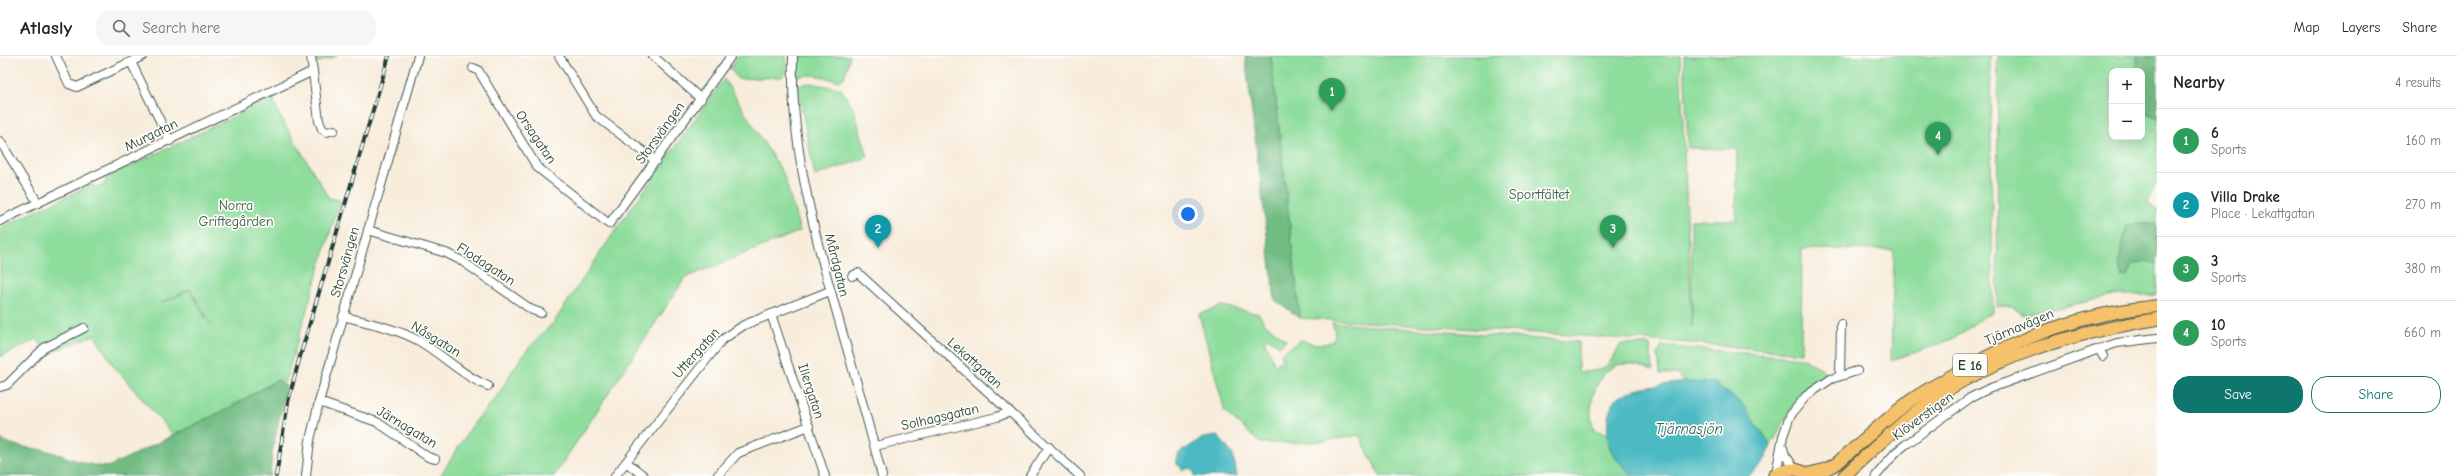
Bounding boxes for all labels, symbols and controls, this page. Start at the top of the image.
search box [96,10,376,46]
text: Atlasly [20,17,72,39]
icon: search [110,17,132,39]
text: Search here [142,19,220,37]
text: Map [2293,19,2320,36]
text: Layers [2342,19,2380,36]
text: Share [2402,19,2437,36]
map controls [2109,68,2145,140]
button: + [2109,68,2145,104]
text: Nearby [2173,73,2224,92]
text: 4 results [2395,75,2441,90]
pin: 1 [1319,78,1345,111]
street label: Storsvängen [632,99,688,167]
button: − [2109,104,2145,140]
street label: Orsagatan [512,107,560,167]
street label: Murgatan [122,115,180,155]
pin: 4 [1925,122,1951,155]
text: 6 [2211,124,2219,142]
text: 1 [2183,133,2189,148]
text: 160 m [2406,133,2441,148]
text: Sports [2211,142,2246,157]
park label: Sportfältet [1509,186,1570,203]
text: Villa Drake [2211,188,2280,206]
park label: Norra Griftegården [198,197,274,230]
text: 2 [2183,197,2189,212]
text: 270 m [2405,197,2441,212]
your location [1178,204,1198,224]
text: Place · Lekattgatan [2211,206,2315,221]
pin: 2 [865,215,891,248]
pin: 3 [1600,215,1626,248]
street label: Storsvängen [327,225,363,299]
street label: Mårdgatan [821,232,853,298]
street label: Flodagatan [454,239,518,289]
text: 3 [2211,252,2218,270]
text: 3 [2183,261,2189,276]
text: 380 m [2405,261,2441,276]
text: Sports [2211,270,2246,285]
street label: Tjärnavägen [1982,305,2056,349]
text: 10 [2211,316,2225,334]
street label: Nåsgatan [408,317,464,361]
street label: Uttergatan [669,324,723,382]
text: 4 [2183,325,2189,340]
text: 660 m [2404,325,2441,340]
street label: Lekattgatan [944,334,1006,392]
text: Sports [2211,334,2246,349]
road number: E 16 [1953,354,1987,376]
street label: Illergatan [794,361,828,421]
button: Save [2173,376,2303,413]
button: Share [2311,376,2441,413]
street label: Klöverstigen [1889,388,1957,444]
street label: Solhagsgatan [899,400,981,434]
street label: Järnagatan [374,402,440,452]
water label: Tjärnasjön [1655,420,1723,438]

